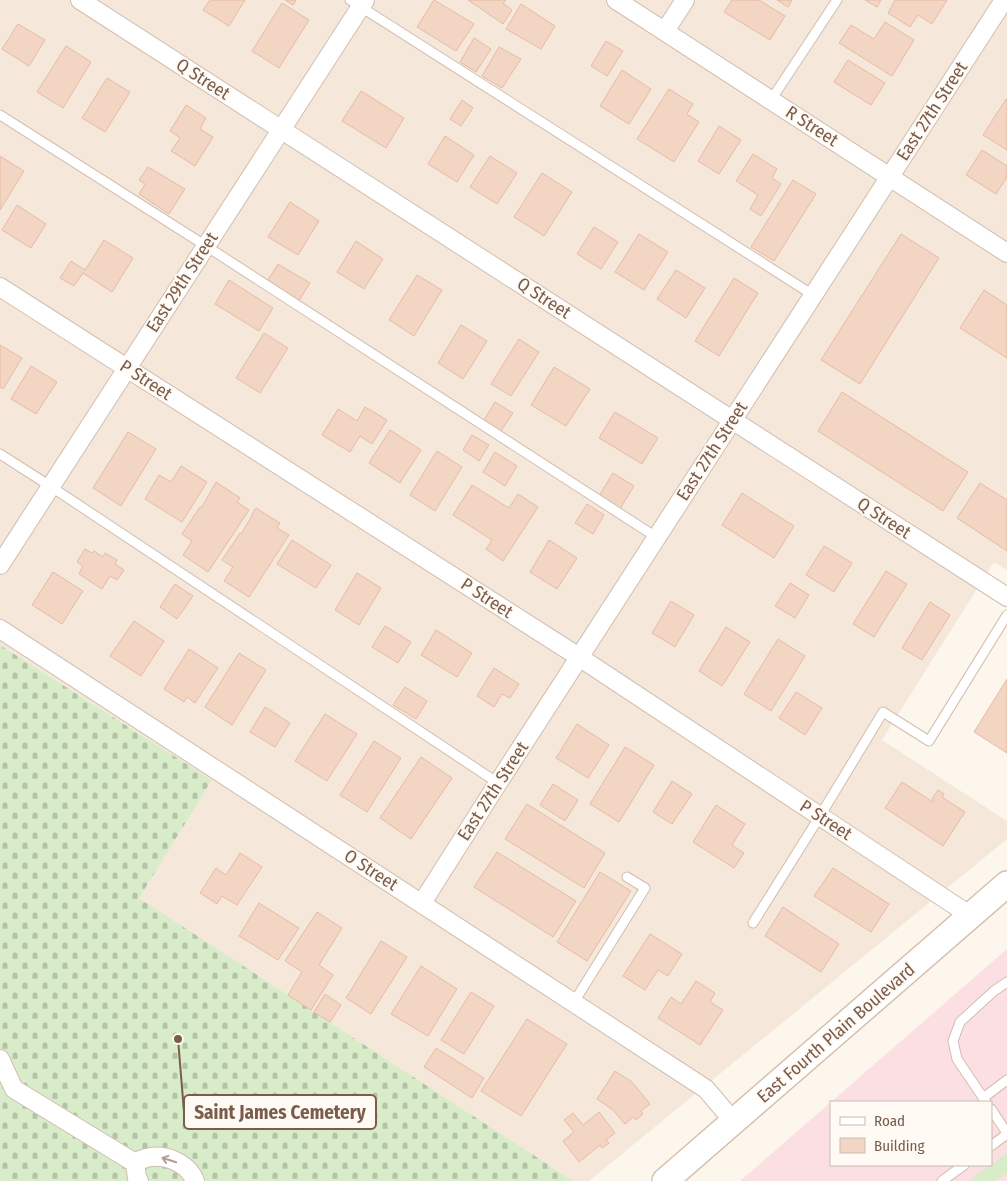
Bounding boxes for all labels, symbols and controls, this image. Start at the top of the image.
street label: Q Street [172,53,234,105]
street label: East 27th Street [892,57,972,165]
street label: R Street [782,101,843,151]
street label: East 29th Street [141,228,223,336]
street label: Q Street [513,272,575,324]
street label: P Street [116,355,176,405]
street label: East 27th Street [672,397,752,505]
street label: Q Street [853,492,915,544]
street label: P Street [457,573,517,623]
street label: East 27th Street [453,737,533,845]
street label: P Street [796,795,856,845]
street label: O Street [340,844,402,896]
street label: East Fourth Plain Boulevard [753,958,919,1108]
callout: Saint James Cemetery [184,1095,376,1129]
text: Saint James Cemetery [194,1101,367,1124]
legend [830,1101,992,1166]
text: Road [874,1112,905,1130]
text: Building [874,1137,925,1155]
one-way arrow [161,1154,177,1164]

